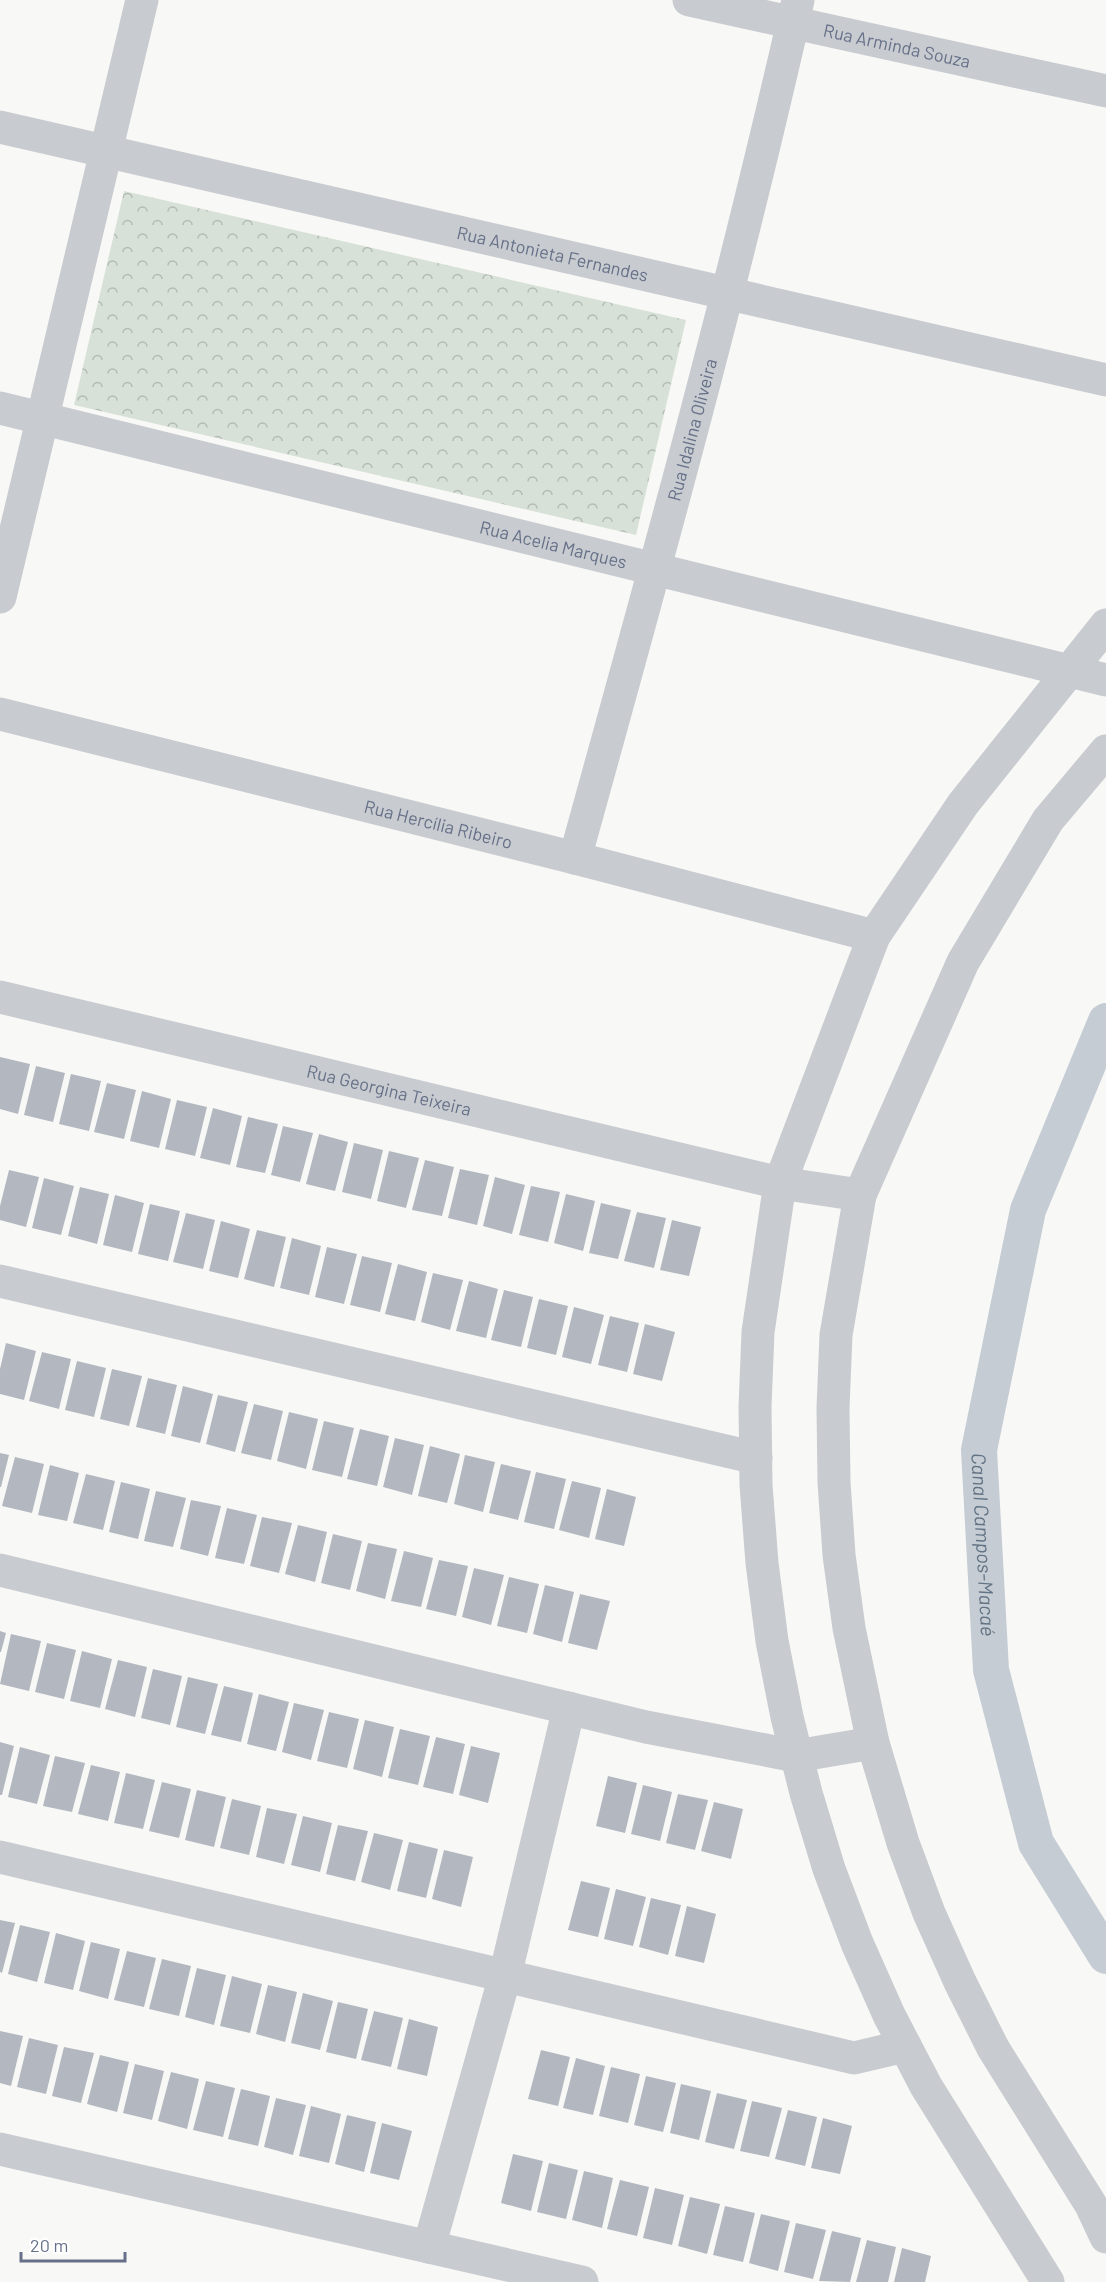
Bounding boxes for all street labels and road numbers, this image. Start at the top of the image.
street label: Rua Arminda Souza [822,19,973,72]
street label: Rua Antonieta Fernandes [455,221,650,286]
street label: Rua Idalina Oliveira [662,356,721,503]
street label: Rua Acelia Marques [478,515,629,573]
street label: Rua Hercília Ribeiro [362,795,515,853]
street label: Rua Georgina Teixeira [305,1060,474,1120]

